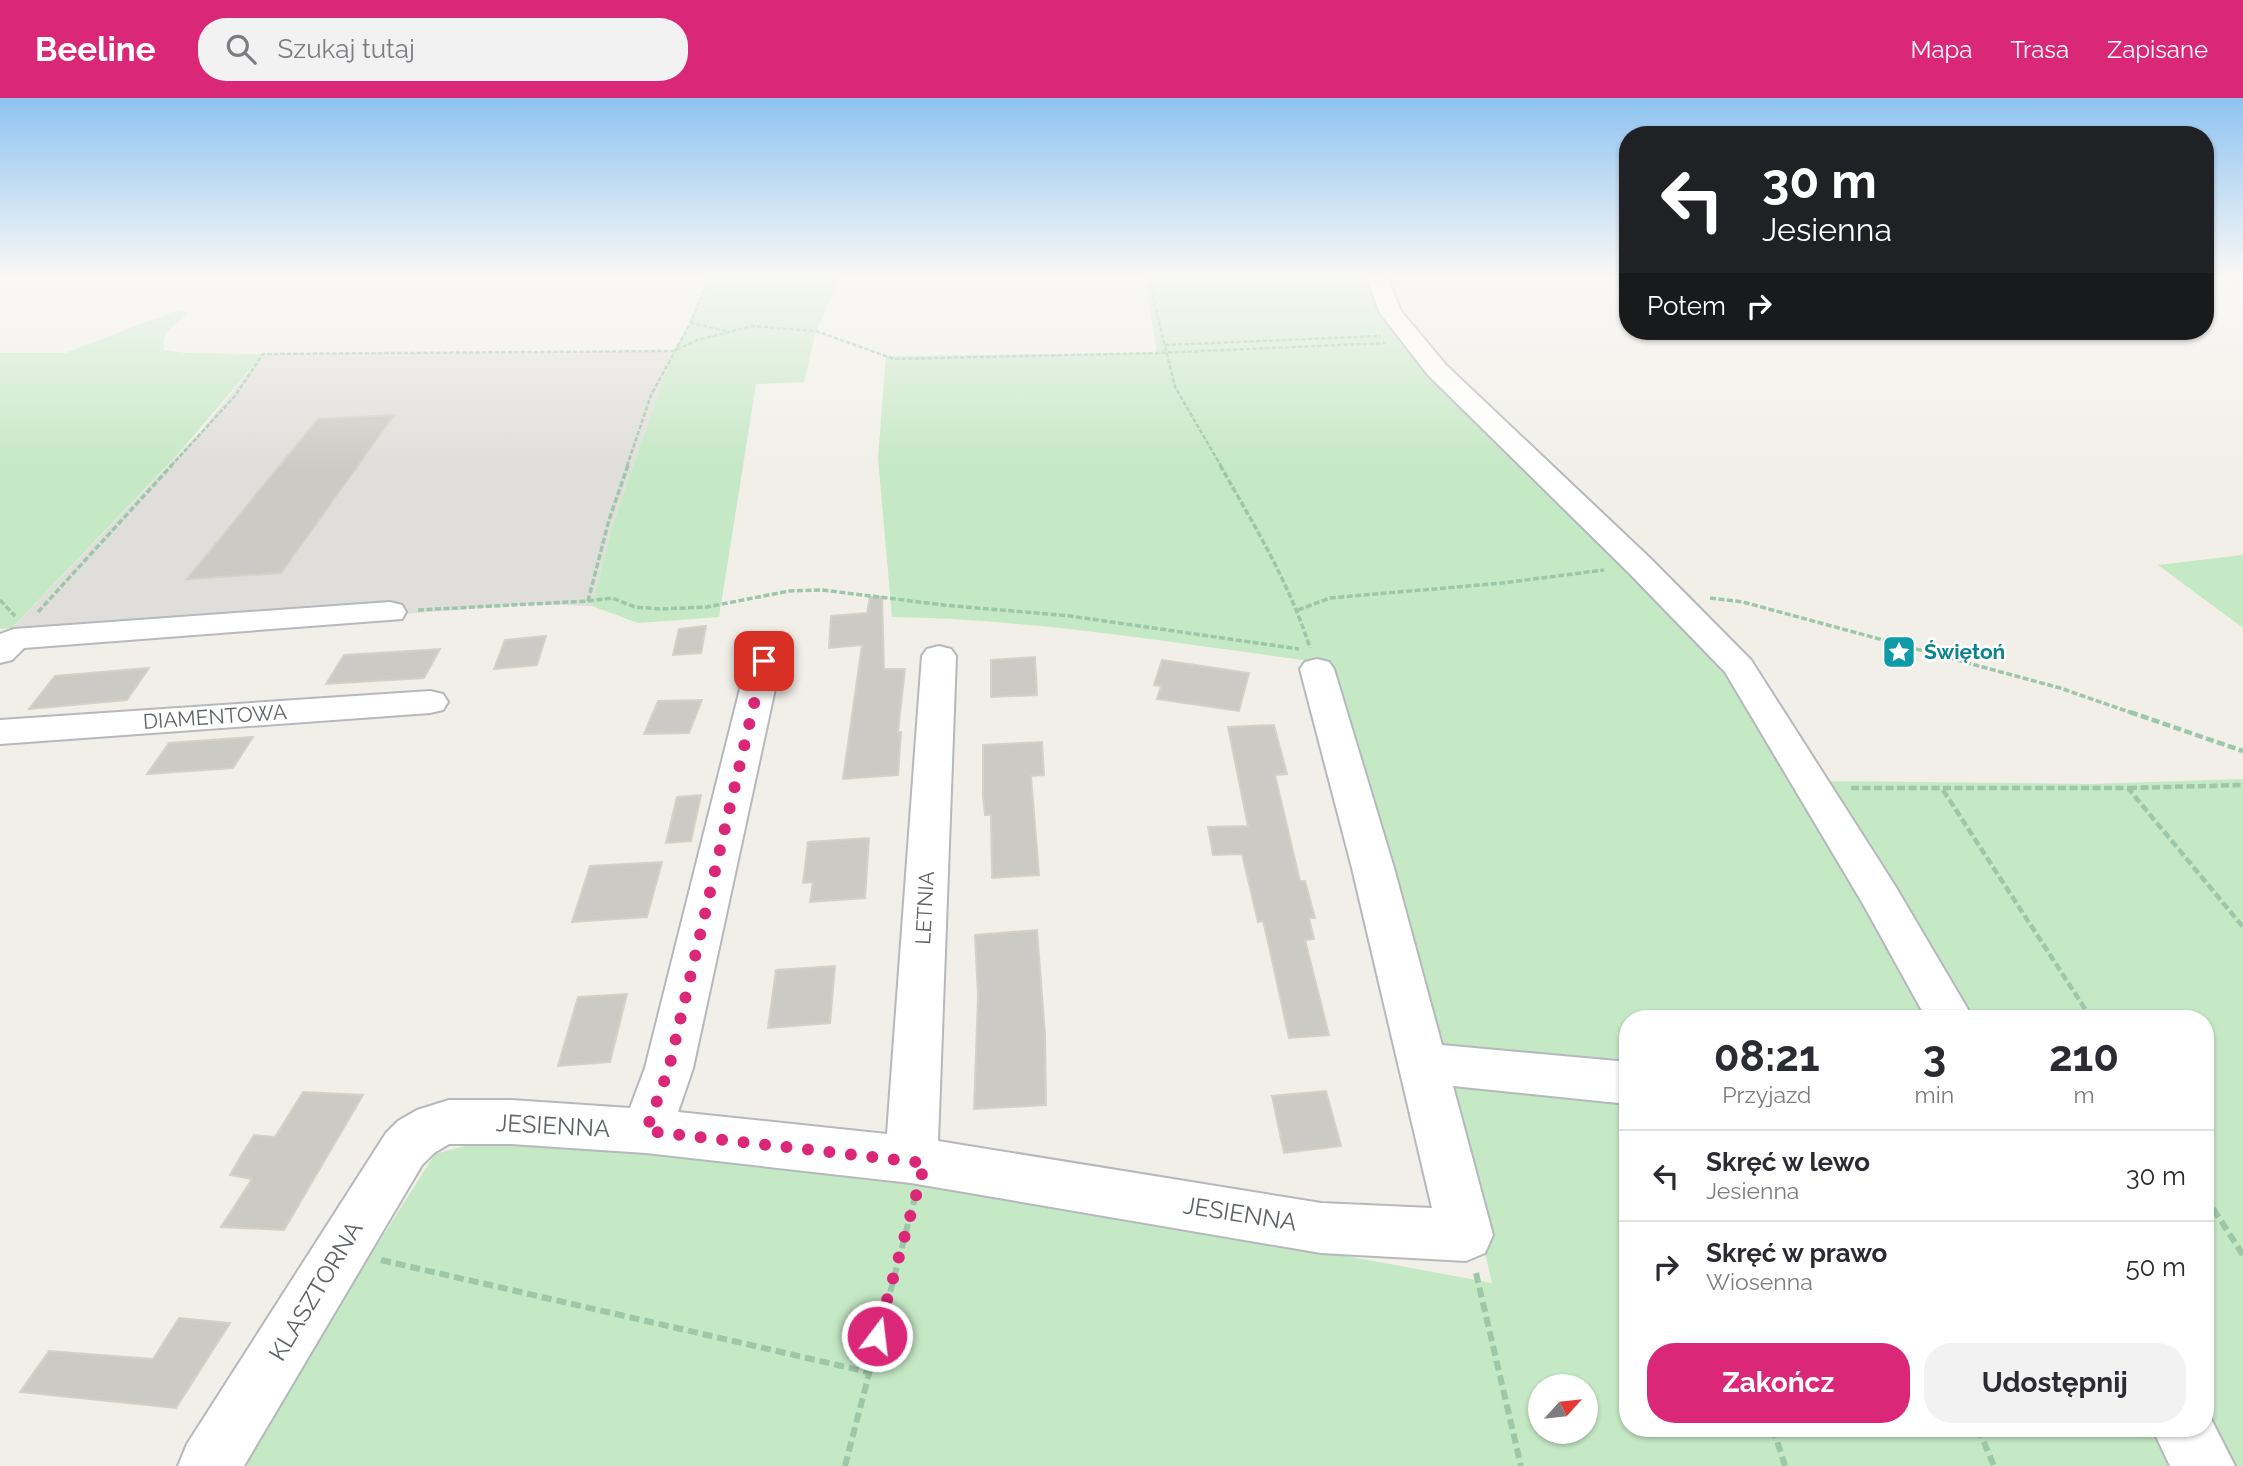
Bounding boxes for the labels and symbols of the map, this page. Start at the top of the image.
pin [734,631,794,691]
place icon: Świętoń [1880,633,1918,671]
place label: Świętoń [1924,639,2005,664]
street label: DIAMENTOWA [142,699,288,734]
street label: LETNIA [910,871,939,945]
street label: JESIENNA [495,1108,611,1143]
street label: JESIENNA [1181,1190,1299,1237]
street label: KLASZTORNA [263,1216,369,1366]
position arrow [840,1299,914,1373]
north arrow [1528,1374,1598,1444]

